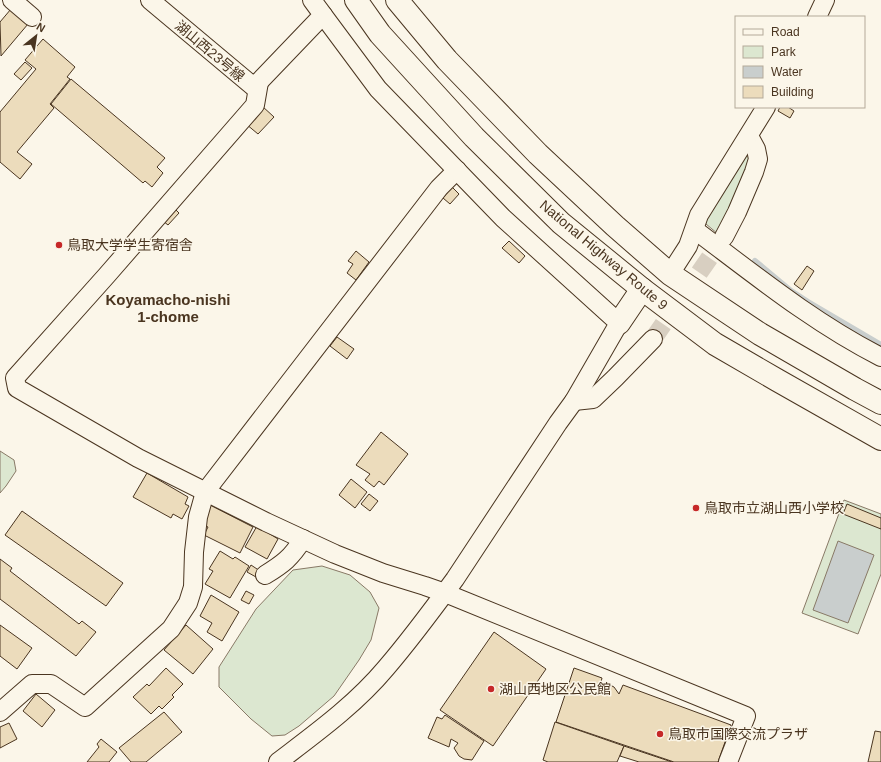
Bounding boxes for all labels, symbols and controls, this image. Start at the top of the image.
north arrow [16,16,56,56]
legend [735,16,865,108]
street label: 湖山西23号線 [172,17,248,85]
text: N [35,20,47,35]
text: Road [771,25,800,39]
text: Park [771,45,797,59]
text: Water [771,65,803,79]
text: Building [771,85,814,99]
street label: National Highway Route 9 [537,197,671,313]
place label: 鳥取大学学生寄宿舎 [67,237,193,253]
marker: 鳥取大学学生寄宿舎 [54,240,64,250]
district label: Koyamacho-nishi 1-chome [105,291,231,325]
place label: 鳥取市立湖山西小学校 [704,500,844,516]
marker: 鳥取市立湖山西小学校 [691,503,701,513]
place label: 湖山西地区公民館 [499,681,611,697]
marker: 湖山西地区公民館 [486,684,496,694]
place label: 鳥取市国際交流プラザ [668,726,808,742]
marker: 鳥取市国際交流プラザ [655,729,665,739]

